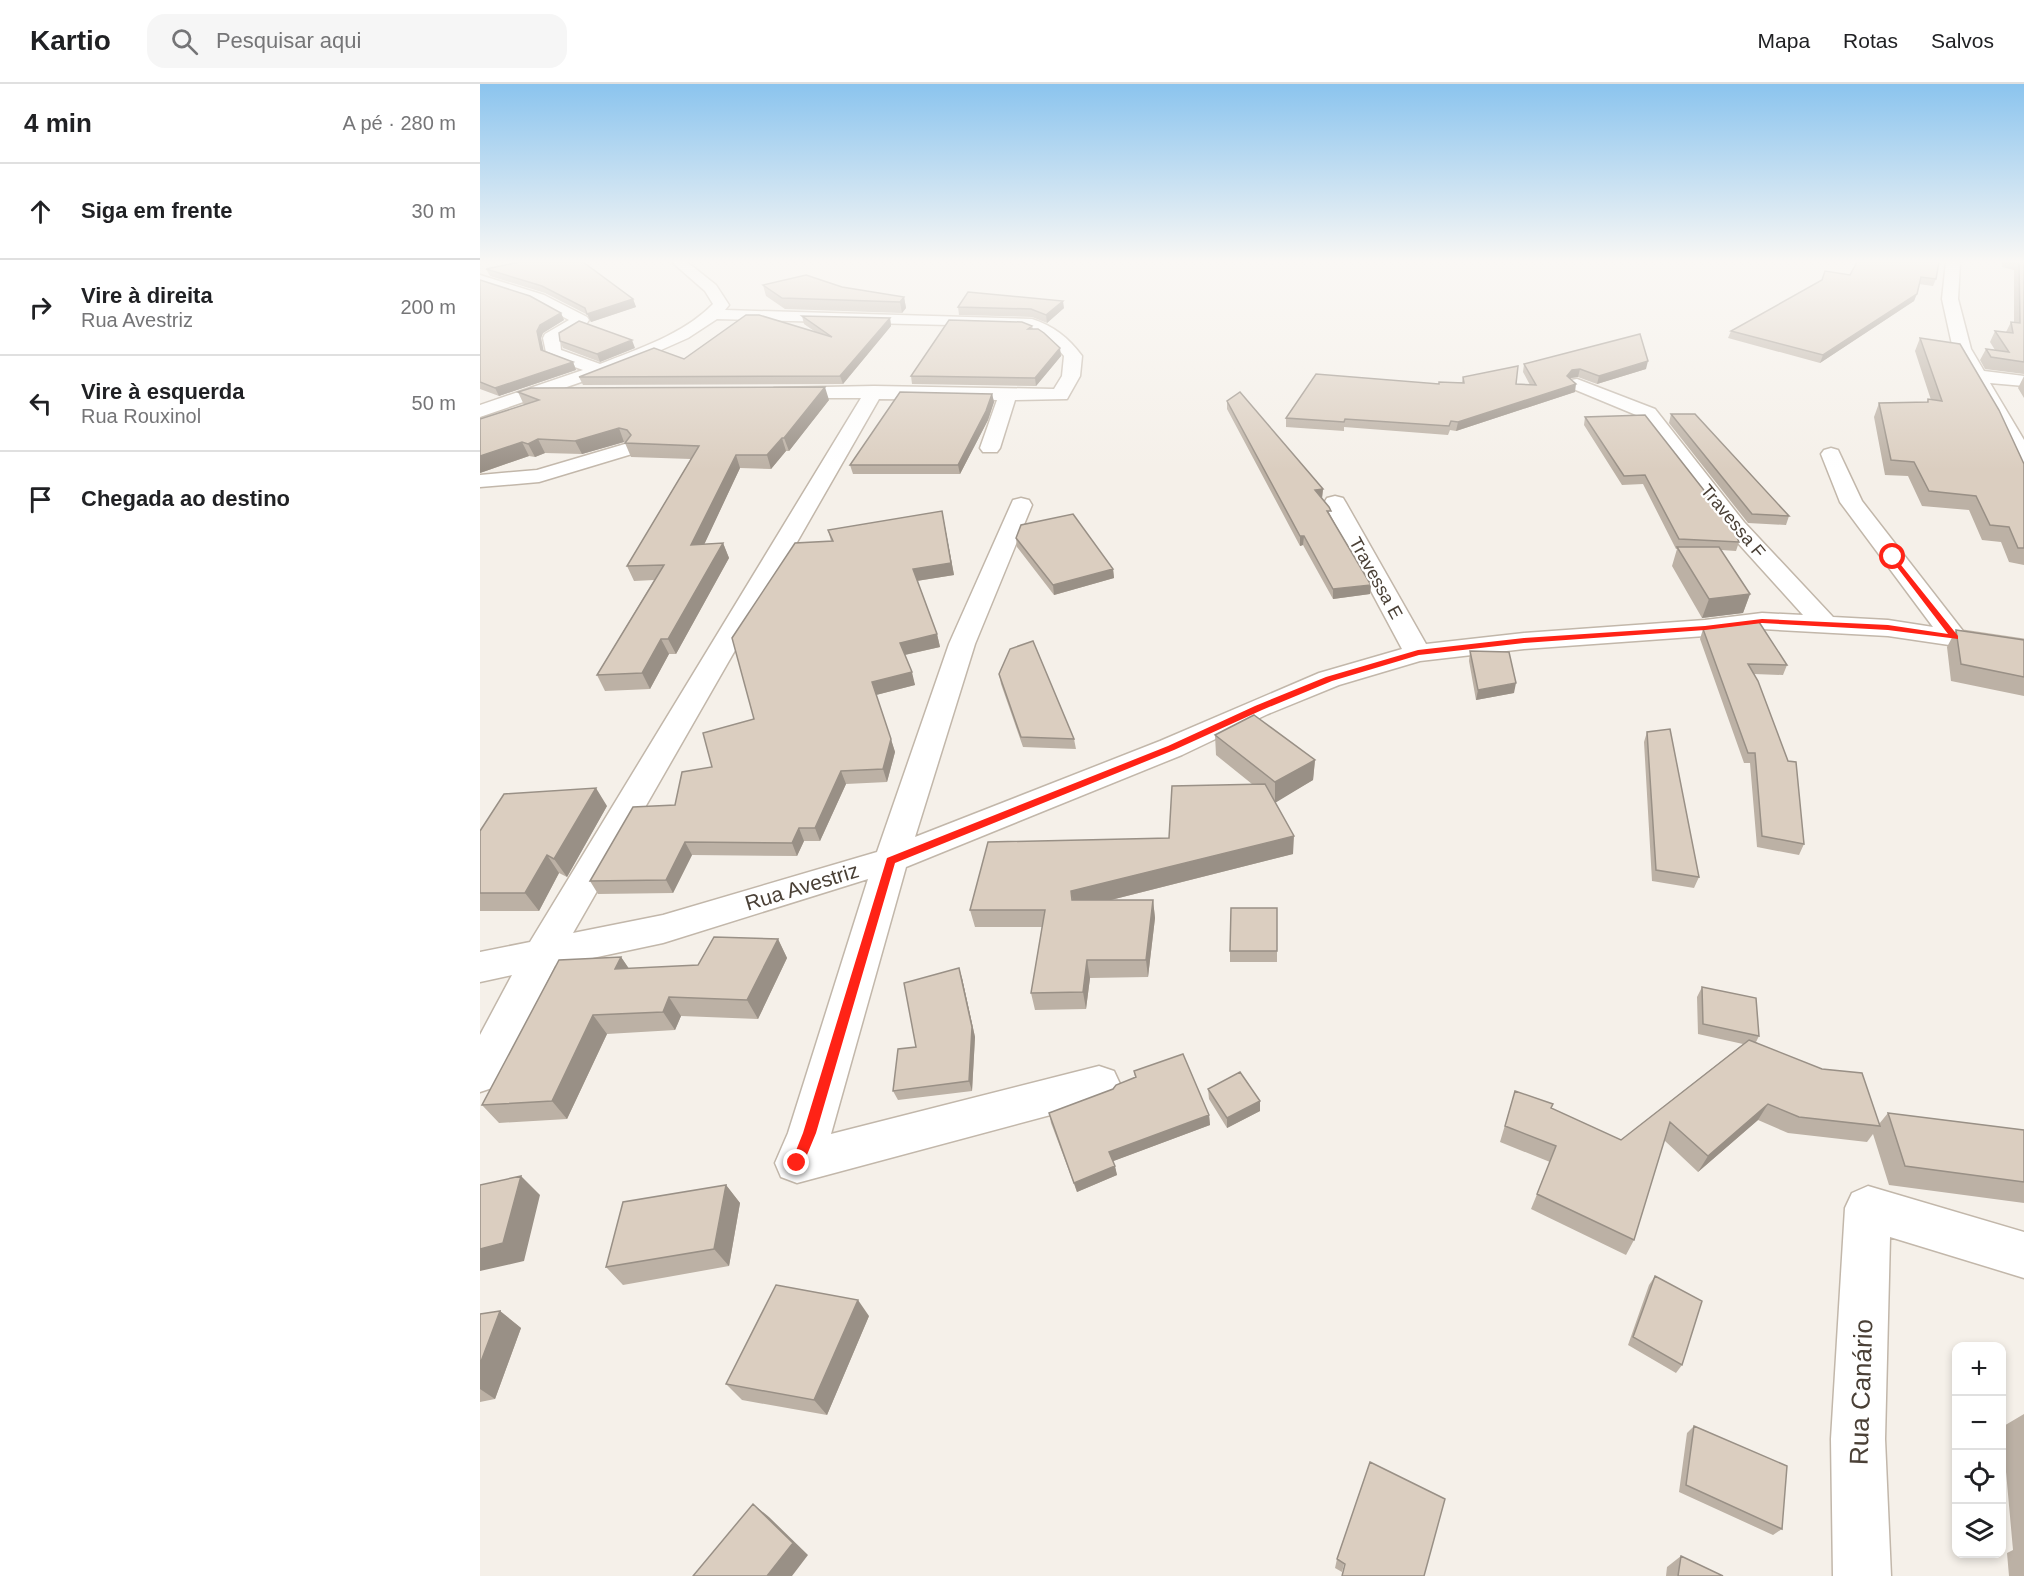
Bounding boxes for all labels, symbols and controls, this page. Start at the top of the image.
search box [147,14,567,68]
text: Kartio [30,25,111,56]
icon: search [168,25,201,58]
text: Pesquisar aqui [216,28,361,53]
text: Mapa [1758,29,1810,52]
text: Rotas [1843,29,1898,52]
text: Salvos [1931,29,1994,52]
text: 4 min [24,108,92,138]
text: A pé · 280 m [343,112,456,134]
icon: ahead [24,195,57,228]
text: Siga em frente [81,198,233,223]
text: 30 m [412,200,456,222]
text: Vire à direita [81,283,213,308]
icon: right [24,291,57,324]
text: 200 m [400,296,456,318]
text: Rua Avestriz [81,309,193,331]
text: Vire à esquerda [81,379,244,404]
icon: left [24,387,57,420]
text: 50 m [412,392,456,414]
text: Rua Rouxinol [81,405,201,427]
street label: Travessa F [1697,480,1769,562]
icon: arrive [24,483,57,516]
text: Chegada ao destino [81,486,290,511]
street label: Travessa E [1345,534,1407,622]
route start [1879,543,1905,569]
street label: Rua Avestriz [742,858,861,915]
route end [783,1149,809,1175]
street label: Rua Canário [1843,1319,1879,1465]
map controls [1952,1342,2006,1558]
button: + [1952,1342,2006,1396]
button: − [1952,1396,2006,1450]
button: locate [1952,1450,2006,1504]
button: layers [1952,1504,2006,1558]

